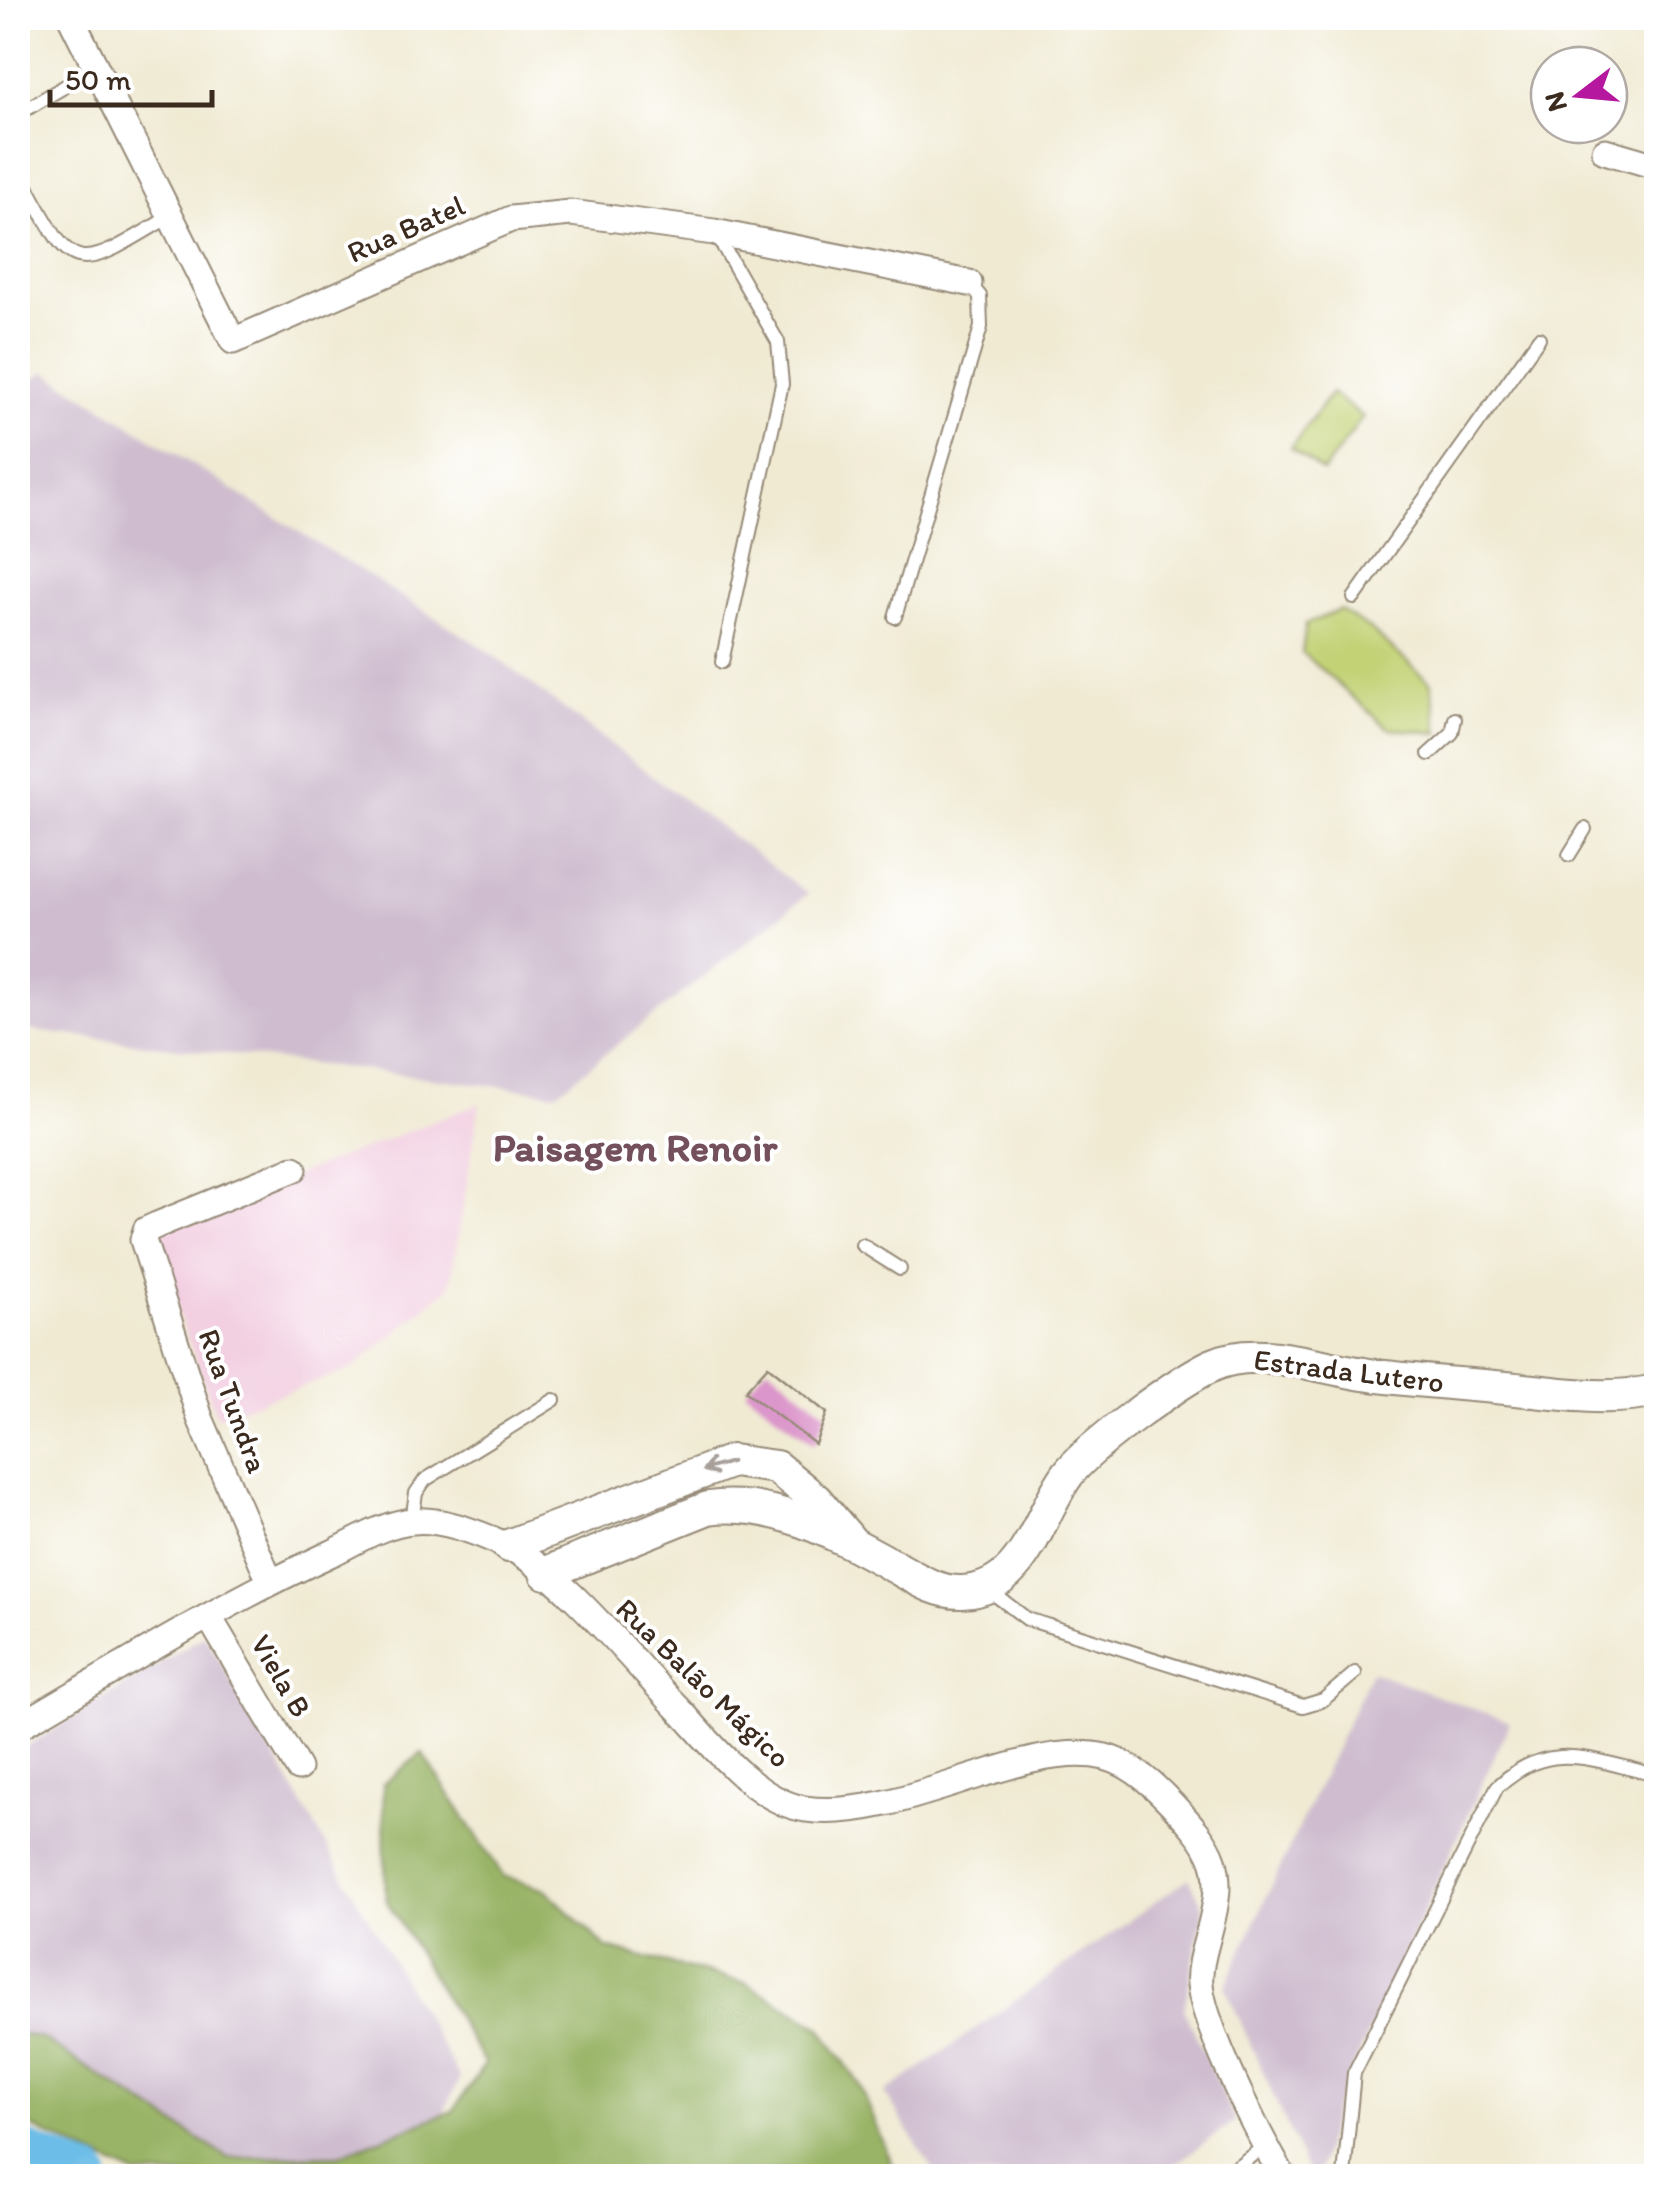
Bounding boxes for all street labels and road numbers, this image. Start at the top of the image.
street label: Rua Batel [341,186,471,271]
street label: Rua Tundra [190,1324,277,1478]
street label: Estrada Lutero [1252,1340,1446,1401]
street label: Rua Balão Mágico [608,1590,798,1775]
street label: Viela B [243,1628,320,1724]

